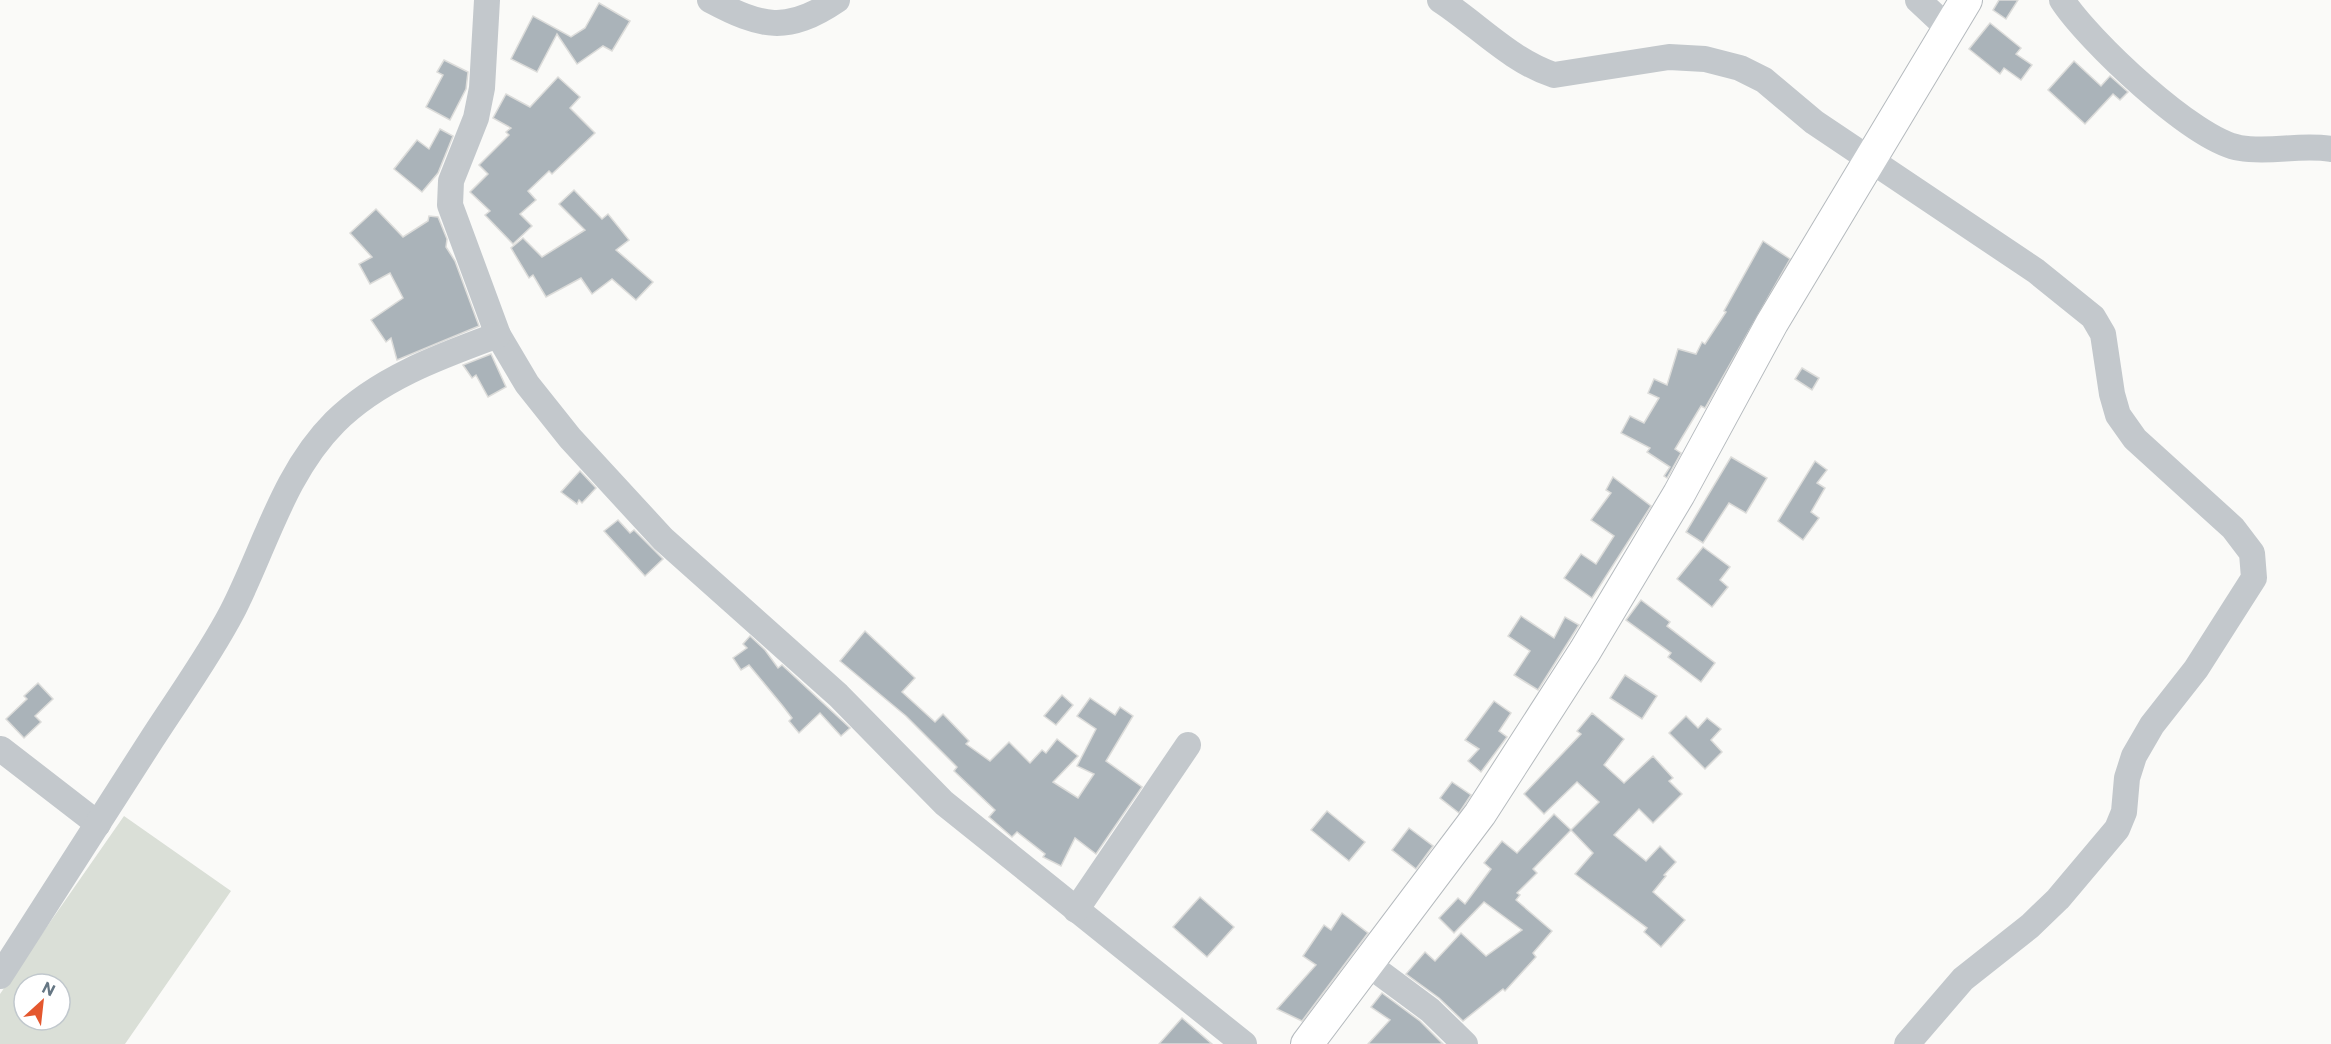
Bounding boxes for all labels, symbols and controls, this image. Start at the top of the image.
north arrow [12,972,72,1032]
text: N [39,977,59,999]

